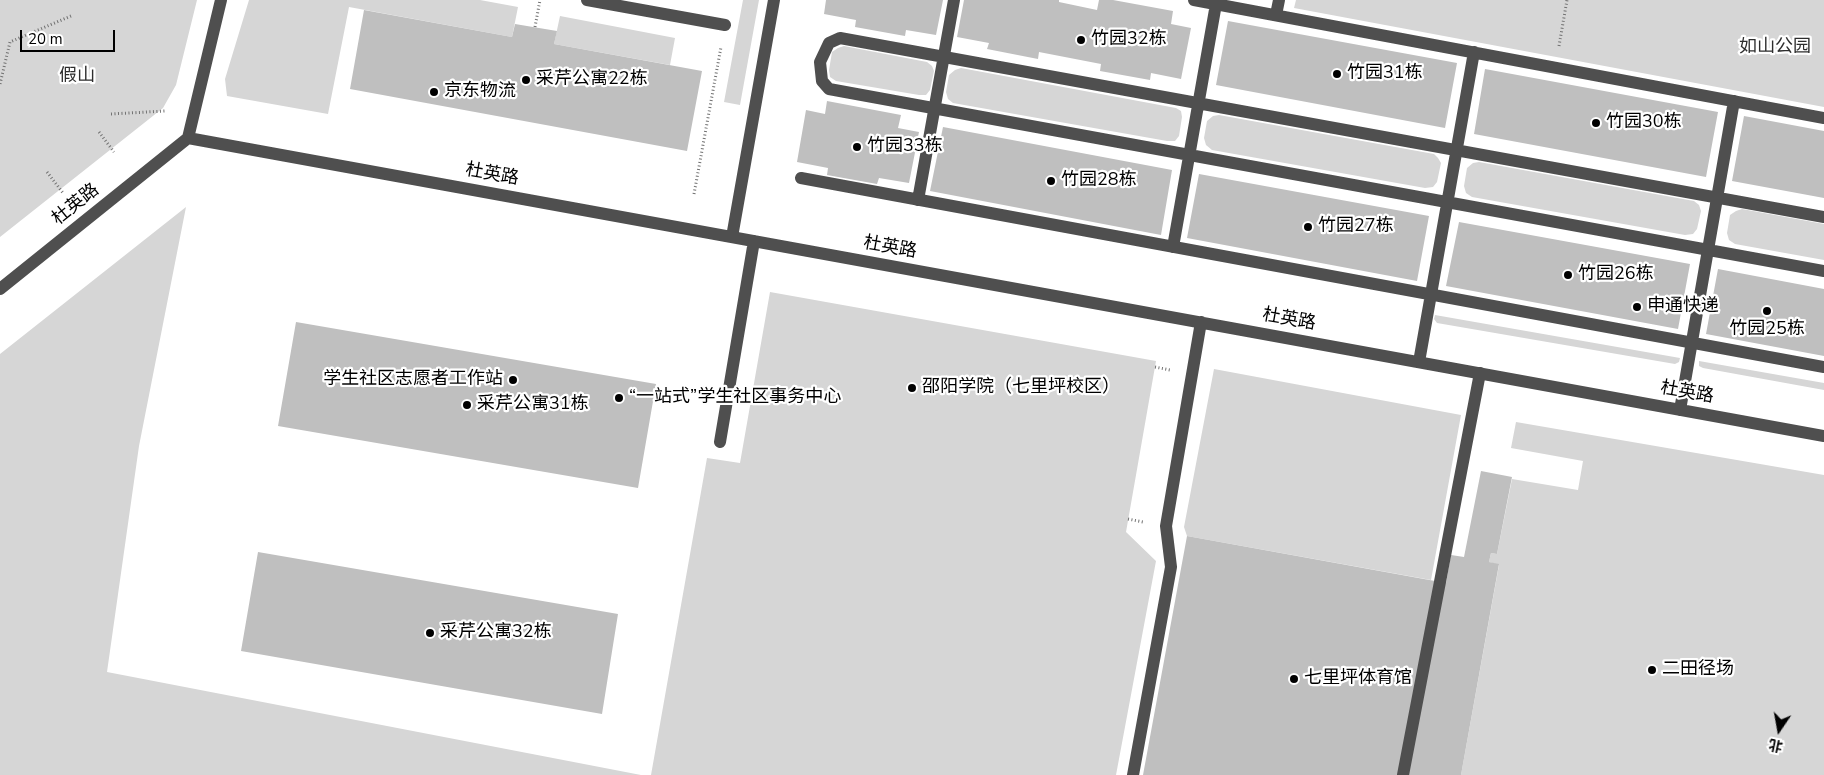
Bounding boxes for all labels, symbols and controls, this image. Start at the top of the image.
scale bar [22,20,118,52]
text: 20 m [28,29,63,49]
place label: 竹园32栋 [1091,29,1167,51]
marker: 竹园32栋 [1075,34,1087,46]
park label: 如山公园 [1739,37,1811,59]
place label: 竹园31栋 [1347,63,1423,85]
park label: 假山 [59,66,95,88]
marker: 竹园31栋 [1331,68,1343,80]
place label: 采芹公寓22栋 [536,69,648,91]
marker: 采芹公寓22栋 [520,74,532,86]
place label: 京东物流 [444,81,516,103]
marker: 京东物流 [428,86,440,98]
place label: 竹园30栋 [1606,112,1682,134]
marker: 竹园30栋 [1590,117,1602,129]
place label: 竹园33栋 [867,136,943,158]
marker: 竹园33栋 [851,141,863,153]
street label: 杜英路 [464,160,520,190]
place label: 竹园28栋 [1061,170,1137,192]
marker: 竹园28栋 [1045,175,1057,187]
street label: 杜英路 [48,180,104,230]
place label: 竹园27栋 [1318,216,1394,238]
marker: 竹园27栋 [1302,221,1314,233]
street label: 杜英路 [862,233,918,263]
place label: 竹园26栋 [1578,264,1654,286]
marker: 竹园26栋 [1562,269,1574,281]
place label: 申通快递 [1647,296,1719,318]
marker: 申通快递 [1631,301,1643,313]
street label: 杜英路 [1261,305,1317,335]
marker: 竹园25栋 [1761,305,1773,317]
place label: 竹园25栋 [1729,319,1805,341]
place label: 学生社区志愿者工作站 [323,369,503,391]
marker: 学生社区志愿者工作站 [507,374,519,386]
place label: 邵阳学院（七里坪校区） [922,377,1120,399]
street label: 杜英路 [1659,378,1715,408]
marker: 邵阳学院（七里坪校区） [906,382,918,394]
place label: “一站式”学生社区事务中心 [629,387,841,409]
marker: “一站式”学生社区事务中心 [613,392,625,404]
place label: 采芹公寓31栋 [477,394,589,416]
marker: 采芹公寓31栋 [461,399,473,411]
place label: 采芹公寓32栋 [440,622,552,644]
marker: 采芹公寓32栋 [424,627,436,639]
place label: 二田径场 [1662,659,1734,681]
marker: 二田径场 [1646,664,1658,676]
place label: 七里坪体育馆 [1304,668,1412,690]
marker: 七里坪体育馆 [1288,673,1300,685]
north arrow [1754,705,1804,755]
text: 北 [1767,734,1785,756]

